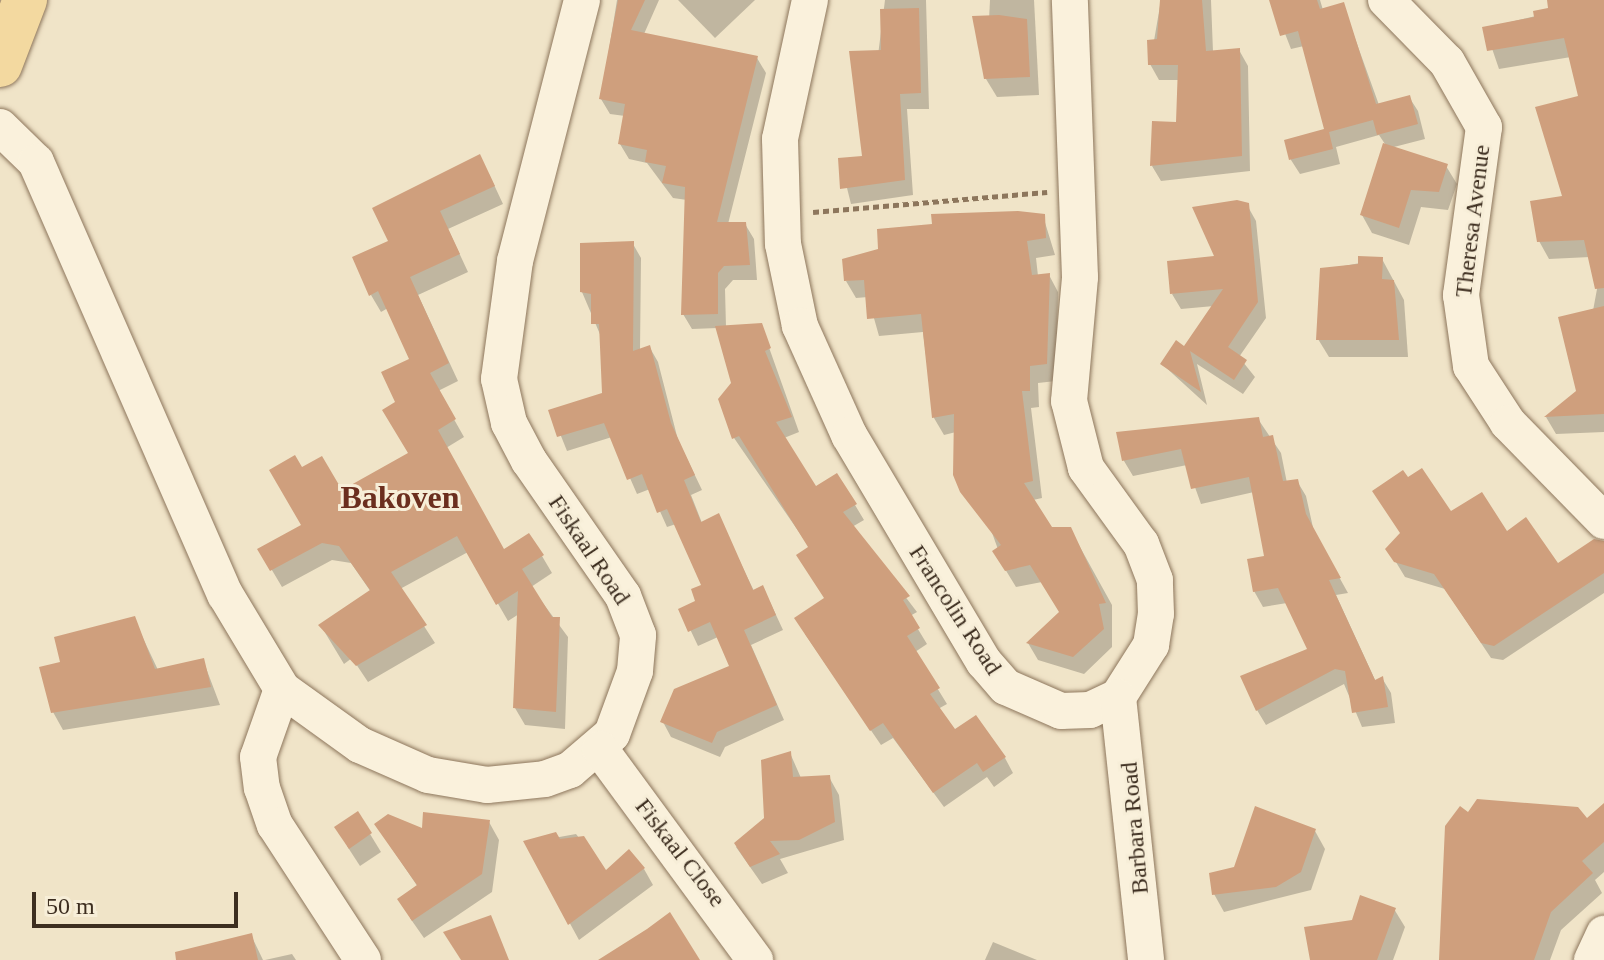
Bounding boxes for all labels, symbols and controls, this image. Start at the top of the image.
street label: Theresa Avenue [1449,142,1497,300]
district label: Bakoven [340,478,460,516]
street label: Fiskaal Road [542,490,636,610]
street label: Francolin Road [902,540,1008,680]
street label: Barbara Road [1115,761,1155,895]
street label: Fiskaal Close [629,793,731,913]
scale bar [36,876,242,926]
text: 50 m [46,893,95,919]

